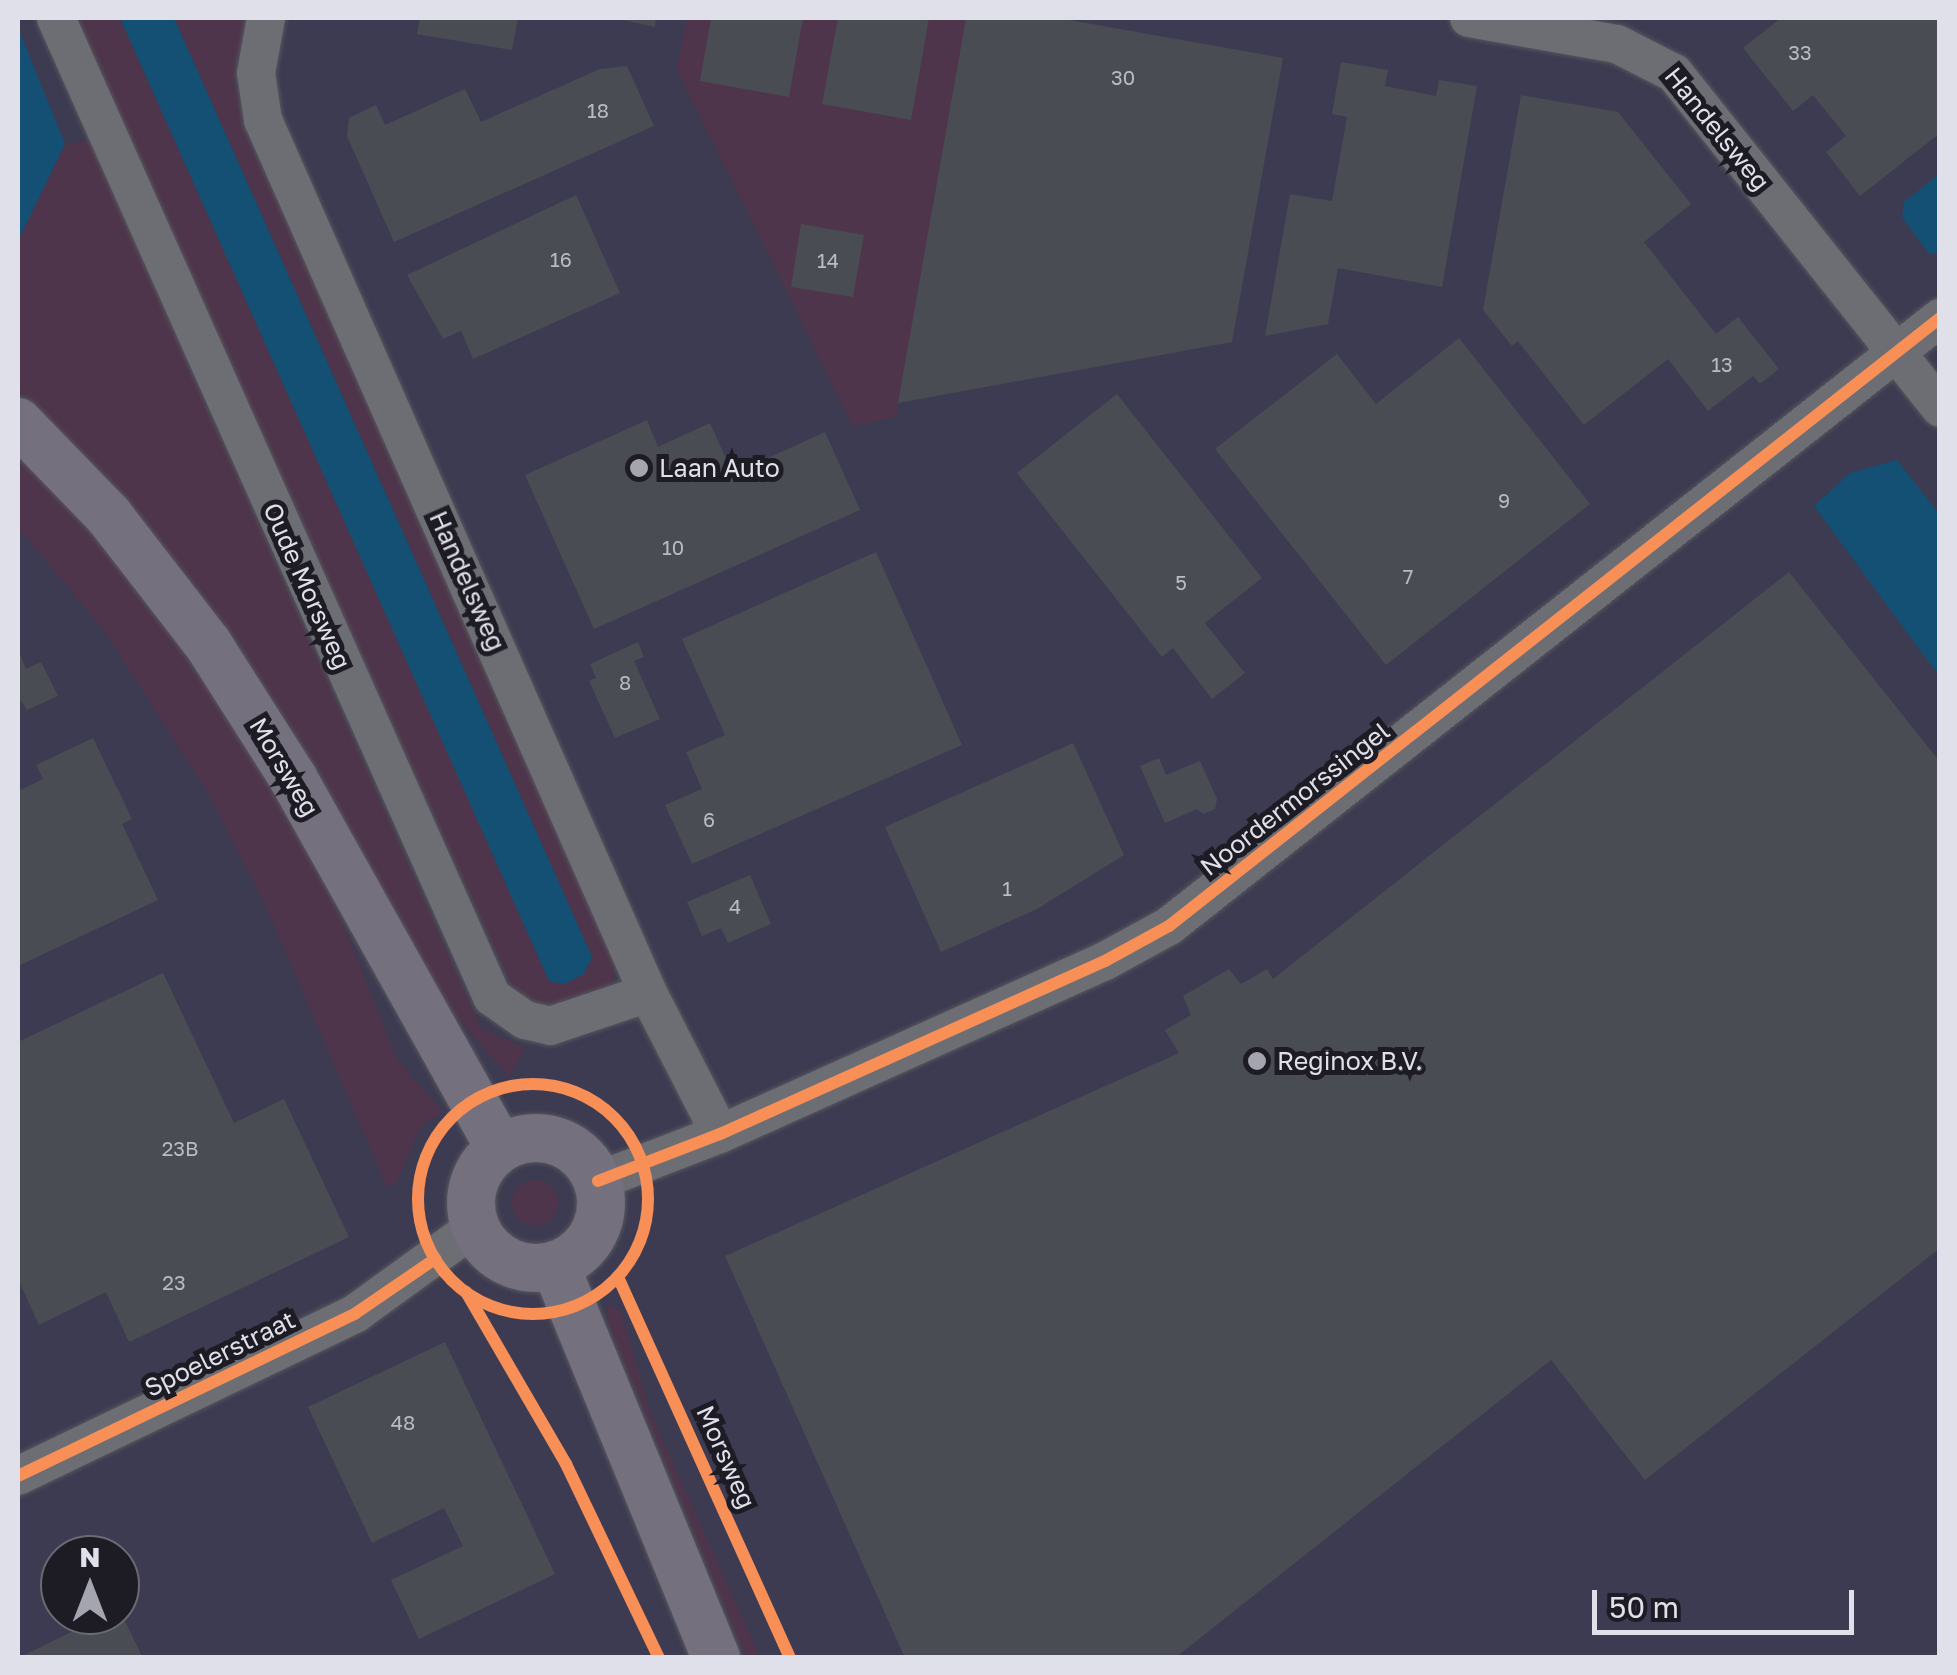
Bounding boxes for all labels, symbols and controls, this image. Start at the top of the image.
house number: 33 [1788,40,1812,64]
street label: Handelsweg [1658,61,1776,197]
house number: 30 [1111,65,1135,89]
house number: 18 [587,98,609,122]
house number: 16 [550,247,572,271]
house number: 14 [817,248,839,272]
house number: 13 [1711,352,1733,376]
place label: Laan Auto [659,453,780,483]
marker: Laan Auto [628,457,650,479]
house number: 9 [1498,488,1510,512]
street label: Oude Morsweg [257,498,357,674]
street label: Handelsweg [423,507,511,655]
house number: 10 [662,535,684,559]
house number: 7 [1403,564,1413,588]
house number: 5 [1175,570,1187,594]
house number: 8 [619,670,631,694]
street label: Morsweg [243,712,325,822]
street label: Noordermorssingel [1195,716,1395,882]
house number: 6 [703,807,715,831]
house number: 1 [1002,876,1012,900]
house number: 4 [729,894,741,918]
place label: Reginox B.V. [1277,1046,1423,1076]
marker: Reginox B.V. [1246,1050,1268,1072]
house number: 23B [162,1136,198,1160]
house number: 23 [162,1270,186,1294]
street label: Spoelerstraat [140,1305,300,1403]
street label: Morsweg [690,1401,762,1513]
house number: 48 [391,1410,415,1434]
north arrow [40,1535,140,1635]
text: N [79,1540,101,1573]
scale bar [1597,1570,1860,1632]
text: 50 m [1609,1589,1679,1625]

